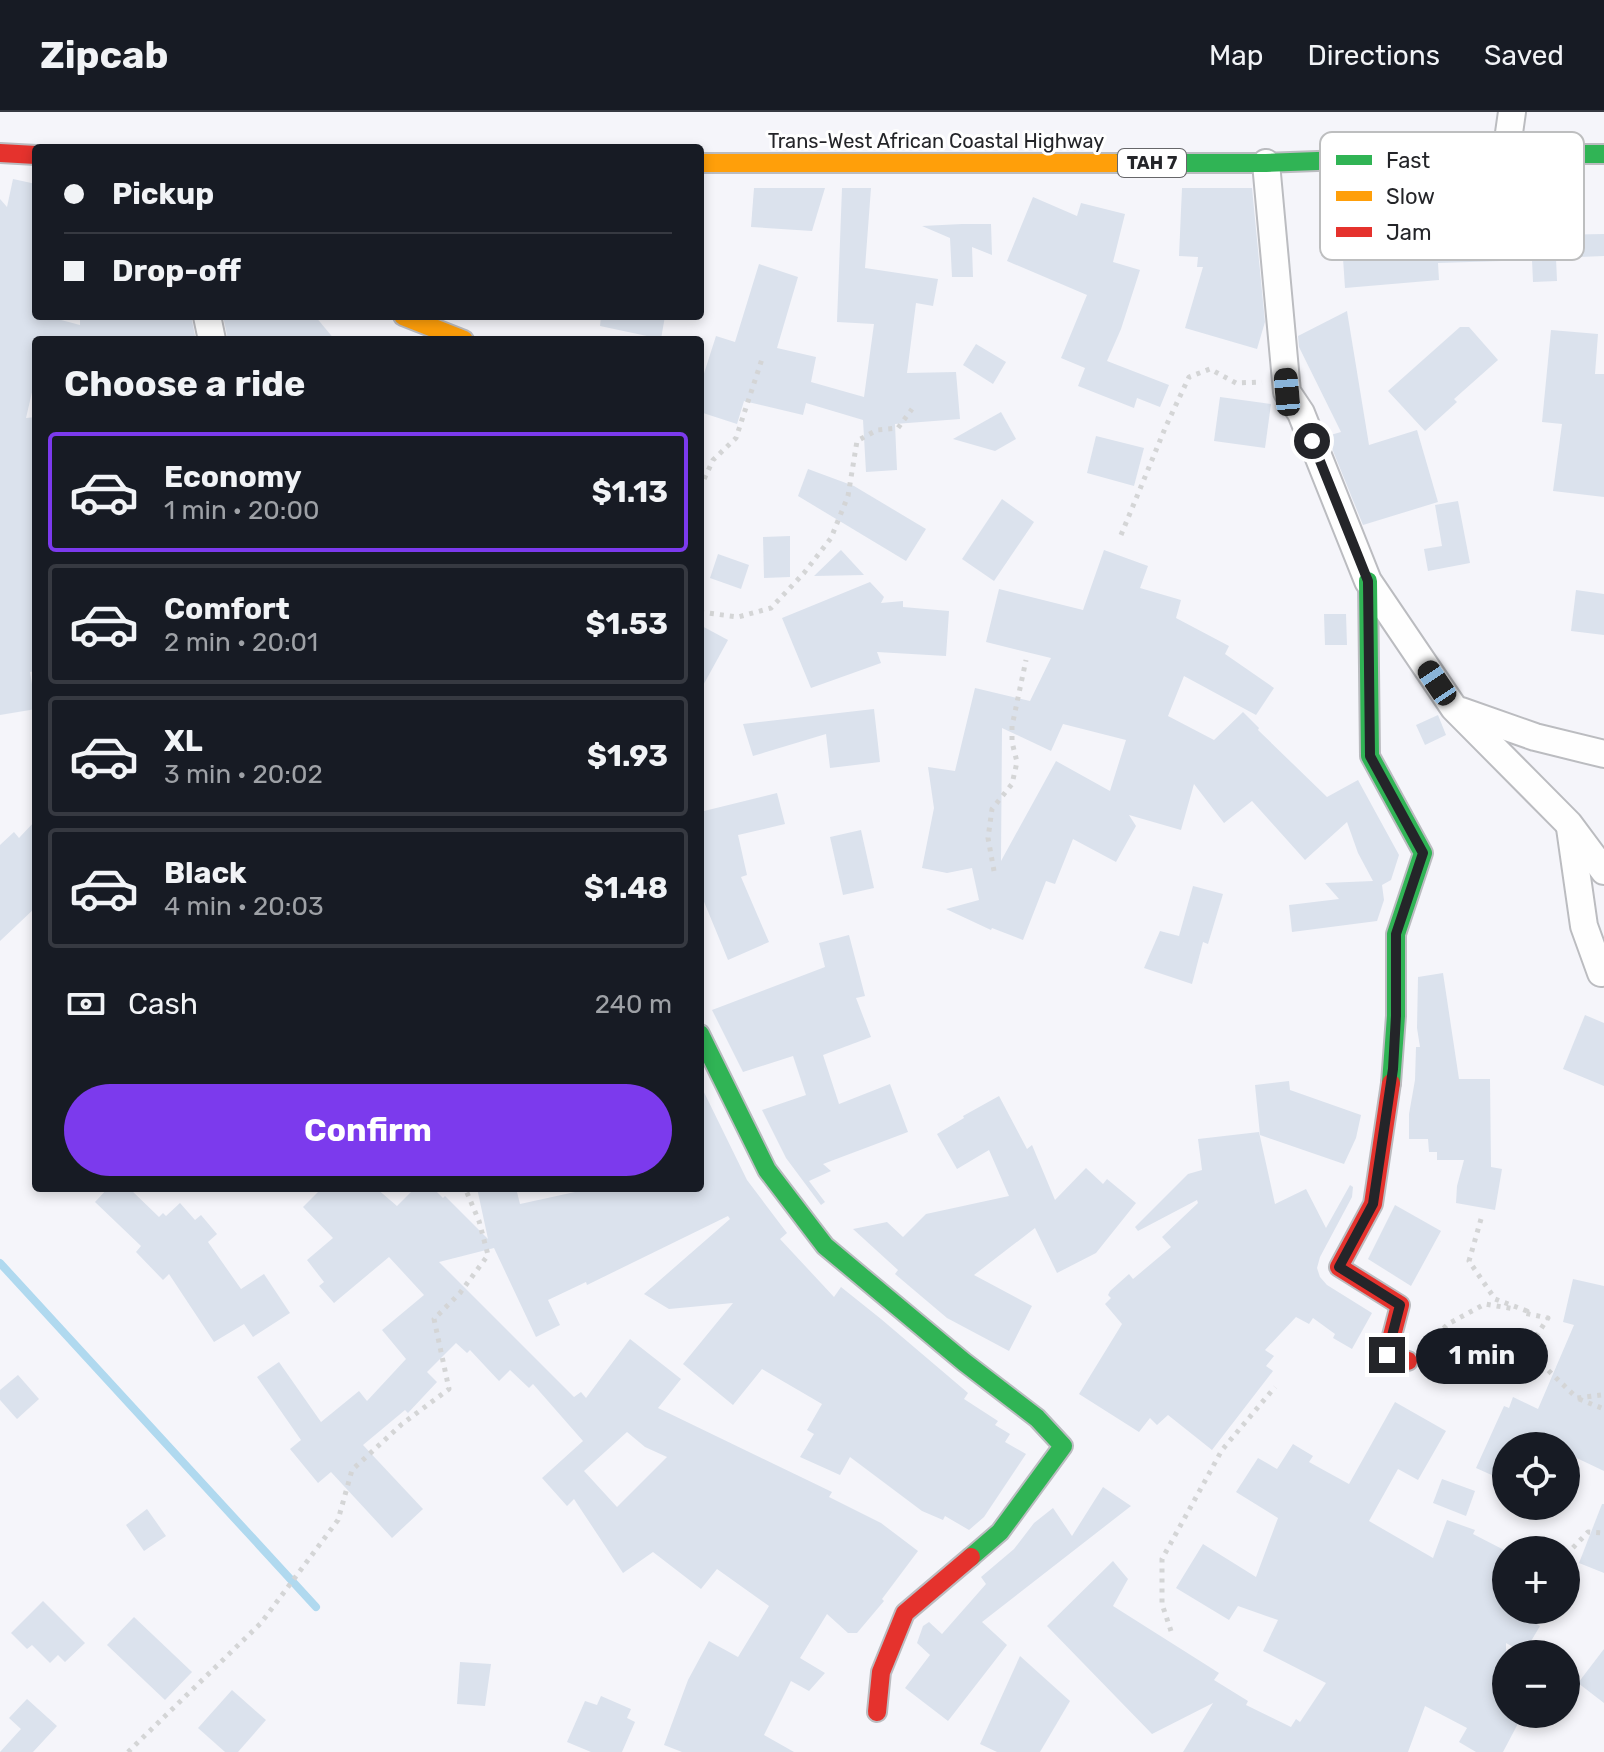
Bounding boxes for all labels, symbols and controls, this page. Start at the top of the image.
text: Zipcab [40,32,168,78]
text: Map [1209,39,1263,72]
text: Directions [1307,39,1440,72]
text: Saved [1484,39,1564,72]
street label: Trans-West African Coastal Highway [768,129,1104,153]
legend [1320,132,1584,260]
text: Fast [1386,147,1431,174]
road number: TAH 7 [1118,149,1186,177]
text: Pickup [112,176,214,212]
text: Slow [1386,183,1435,210]
text: Jam [1386,219,1432,246]
text: Drop-off [112,253,241,289]
text: Choose a ride [64,362,305,405]
car [1273,367,1301,417]
route start [1294,423,1330,459]
icon: car [68,456,140,528]
text: Economy [164,459,302,495]
text: $1.13 [592,474,668,510]
text: 1 min · 20:00 [164,495,319,526]
icon: car [68,588,140,660]
text: Comfort [164,591,290,627]
text: $1.53 [585,606,668,642]
text: 2 min · 20:01 [164,627,318,658]
car [1414,656,1460,710]
icon: car [68,720,140,792]
text: XL [164,723,203,759]
text: $1.93 [587,738,668,774]
text: 3 min · 20:02 [164,759,323,790]
icon: car [68,852,140,924]
text: Black [164,855,247,891]
text: $1.48 [584,870,668,906]
text: 4 min · 20:03 [164,891,324,922]
icon: cash [64,982,108,1026]
text: Cash [128,986,198,1022]
text: 240 m [595,989,672,1020]
button: Confirm [64,1084,672,1176]
callout: 1 min [1415,1327,1547,1383]
route end [1369,1337,1405,1373]
text: 1 min [1449,1340,1515,1371]
map controls [1492,1432,1580,1728]
button: locate [1492,1432,1580,1520]
button: + [1492,1536,1580,1624]
button: − [1492,1640,1580,1728]

